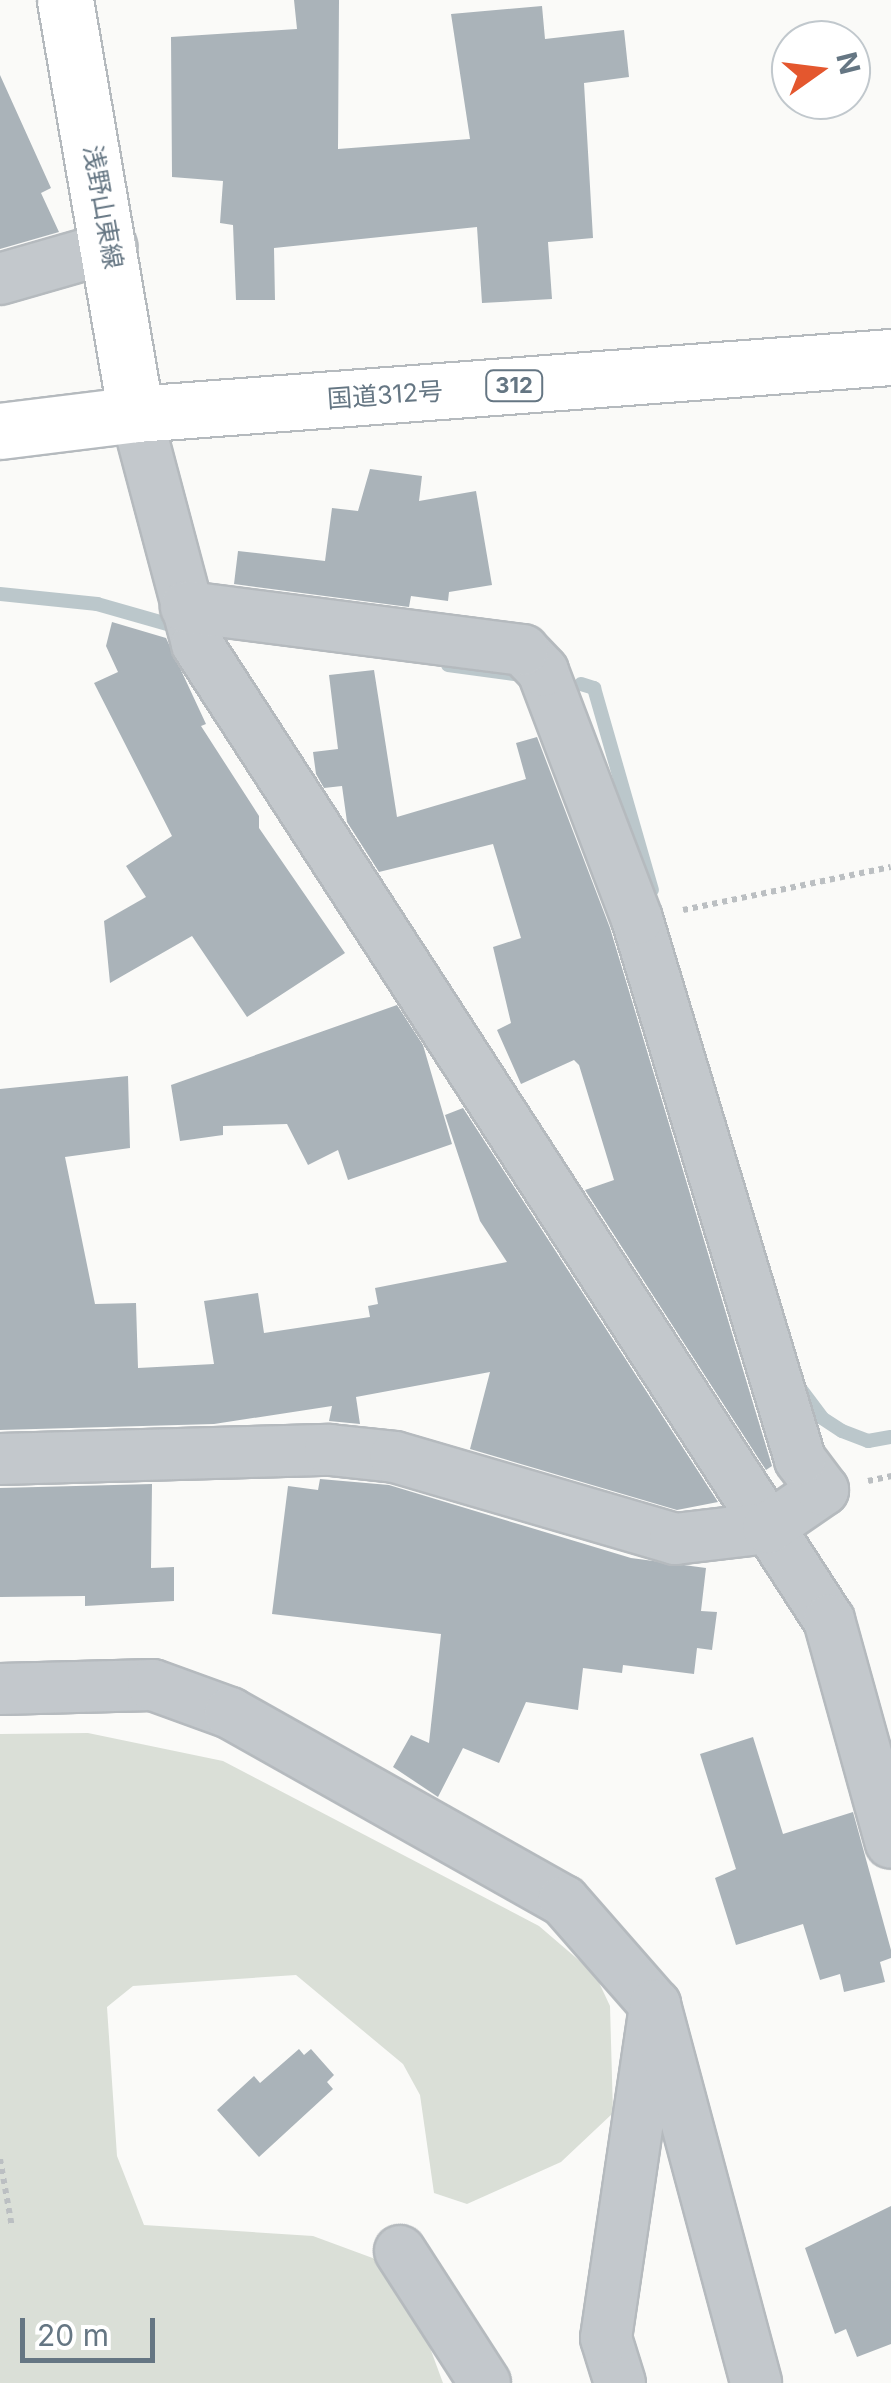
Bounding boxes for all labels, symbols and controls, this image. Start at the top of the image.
north arrow [771,20,871,120]
text: N [829,49,867,78]
street label: 浅野山東線 [77,143,129,271]
road number: 312 [484,369,544,403]
street label: 国道312号 [326,376,444,414]
scale bar [25,2298,160,2360]
text: 20 m [37,2317,109,2353]

